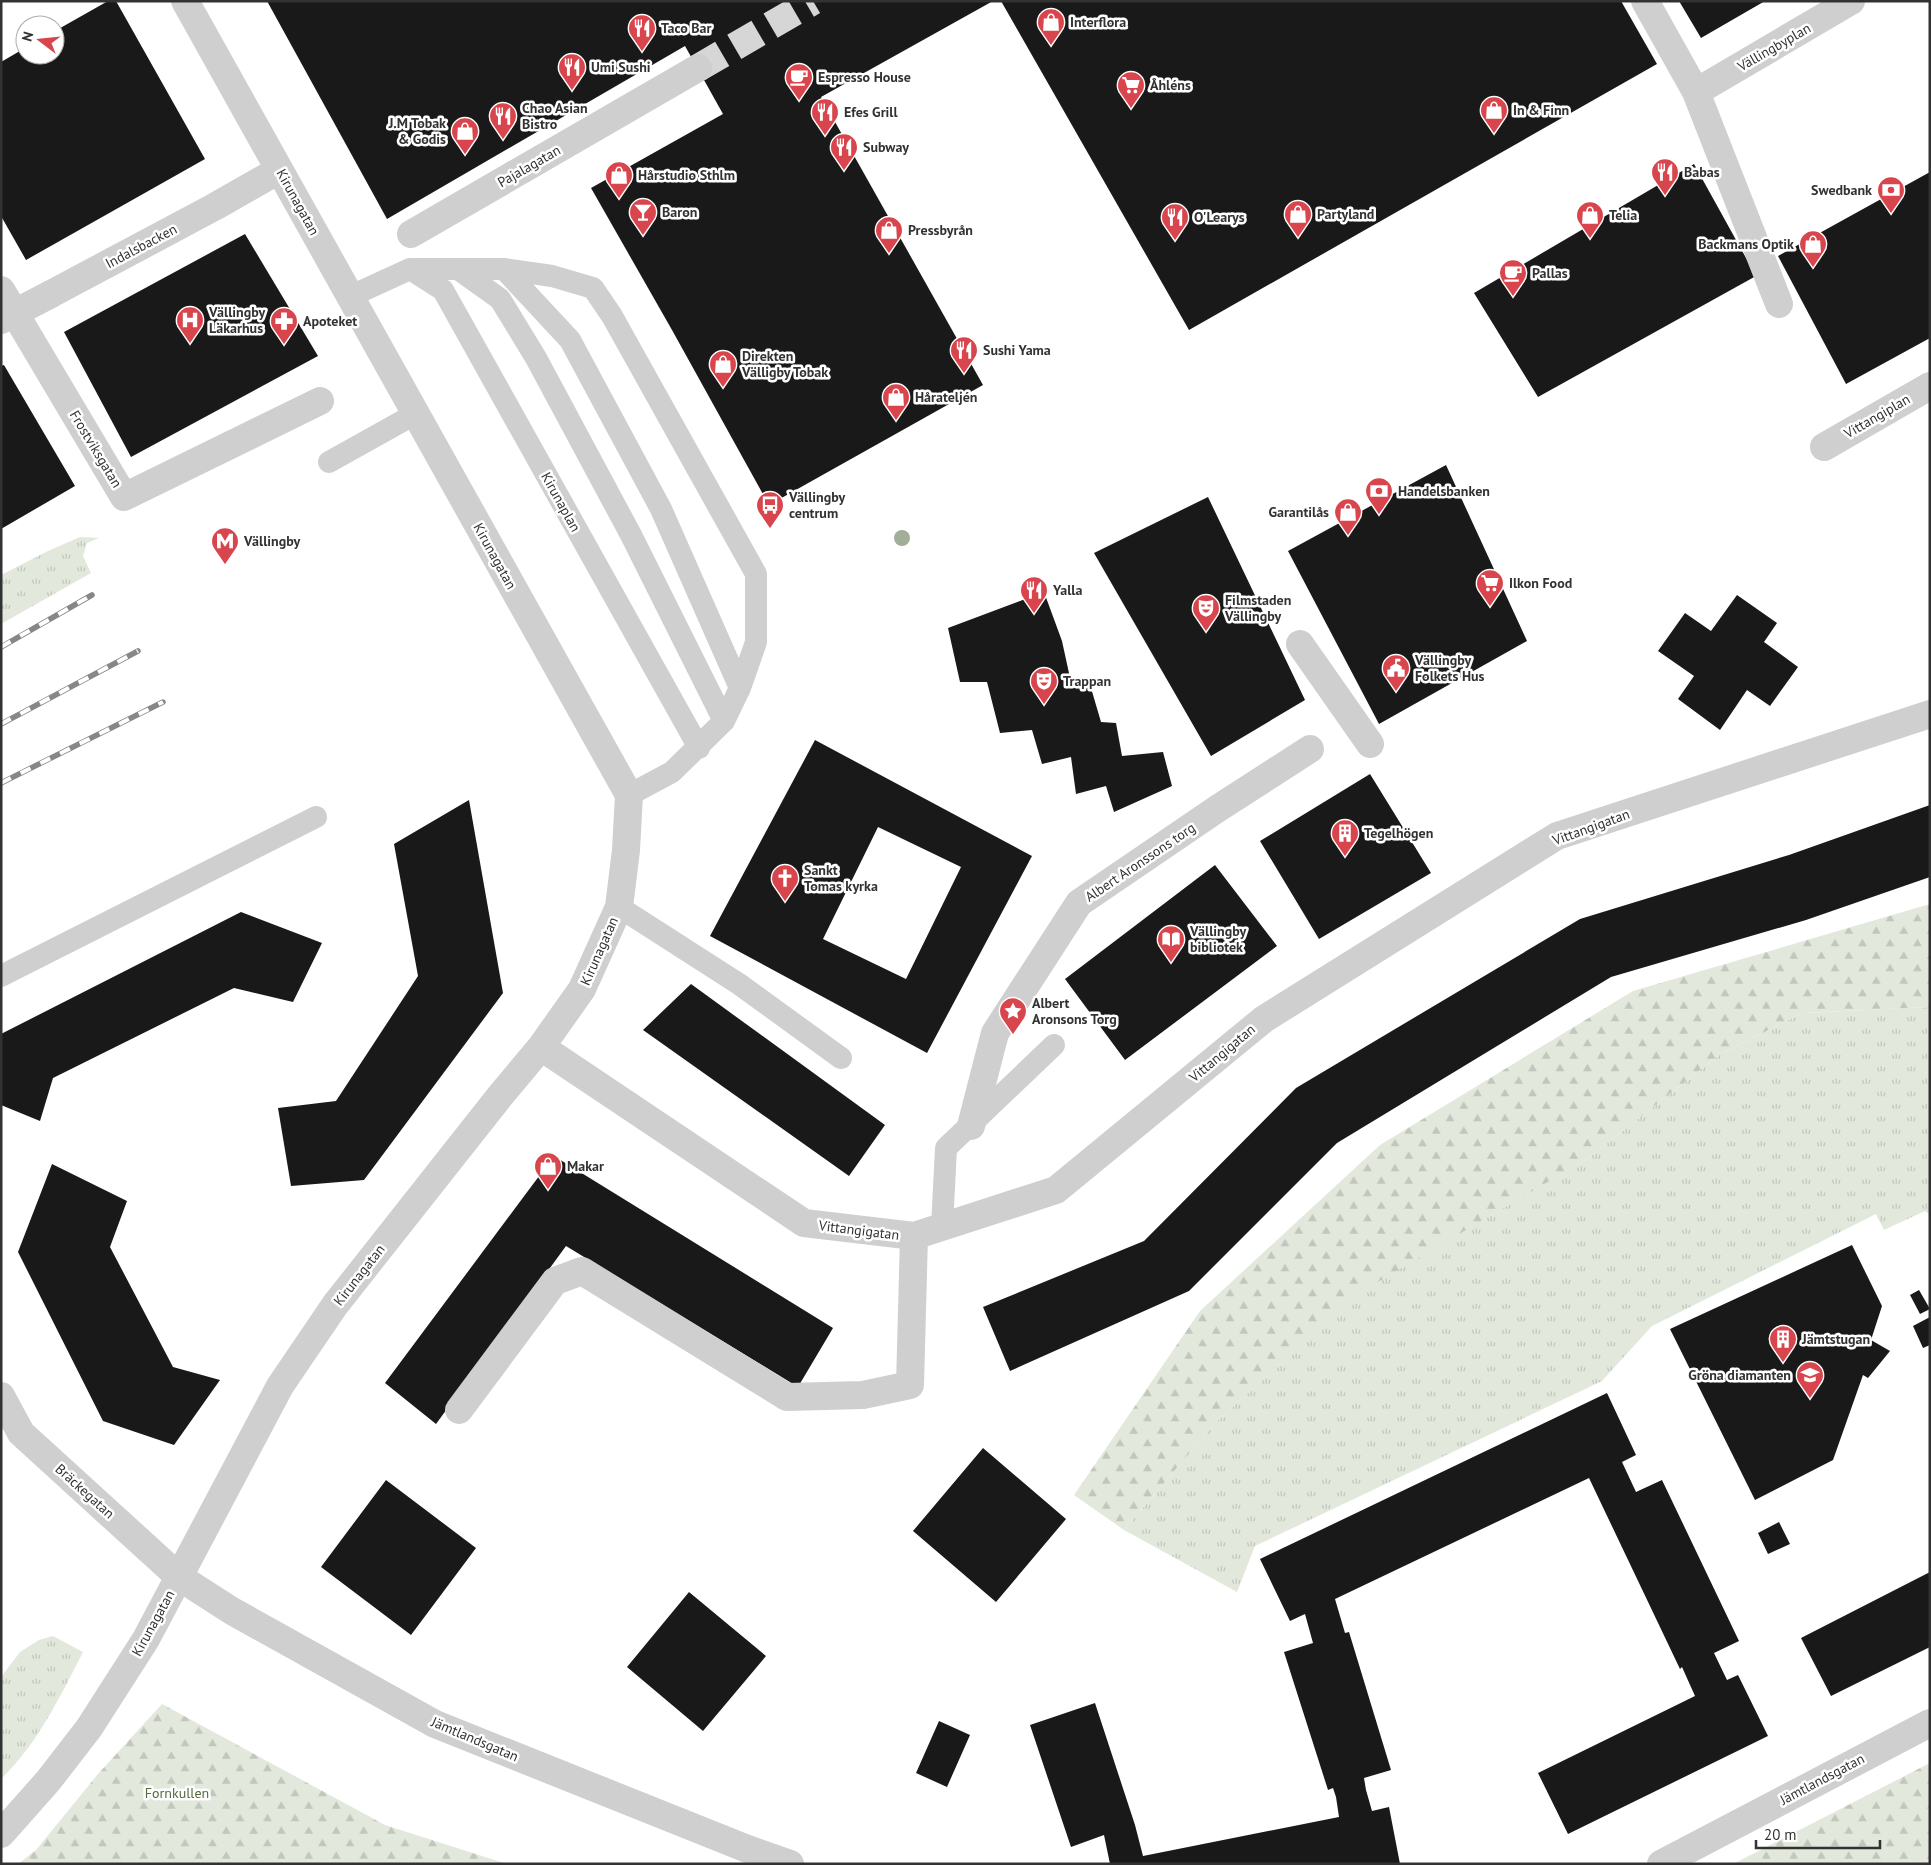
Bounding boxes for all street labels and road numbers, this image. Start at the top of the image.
street label: Vällingbyplan [1733,19,1814,76]
street label: Pajalagatan [494,141,564,191]
street label: Kirunagatan [272,166,324,238]
street label: Indalsbacken [102,220,180,272]
street label: Vittangiplan [1840,390,1913,443]
street label: Frostviksgatan [66,407,126,491]
street label: Kirunaplan [537,469,585,535]
street label: Kirunagatan [469,520,521,592]
street label: Vittangigatan [1549,805,1632,850]
street label: Albert Aronssons torg [1081,818,1199,906]
street label: Kirunagatan [576,914,622,988]
street label: Vittangigatan [1184,1020,1259,1087]
street label: Vittangigatan [817,1216,900,1244]
street label: Kirunagatan [329,1241,389,1309]
street label: Bräckegatan [52,1460,118,1522]
street label: Kirunagatan [127,1587,179,1659]
street label: Jämtlandsgatan [428,1712,521,1765]
street label: Jämtlandsgatan [1776,1749,1867,1809]

